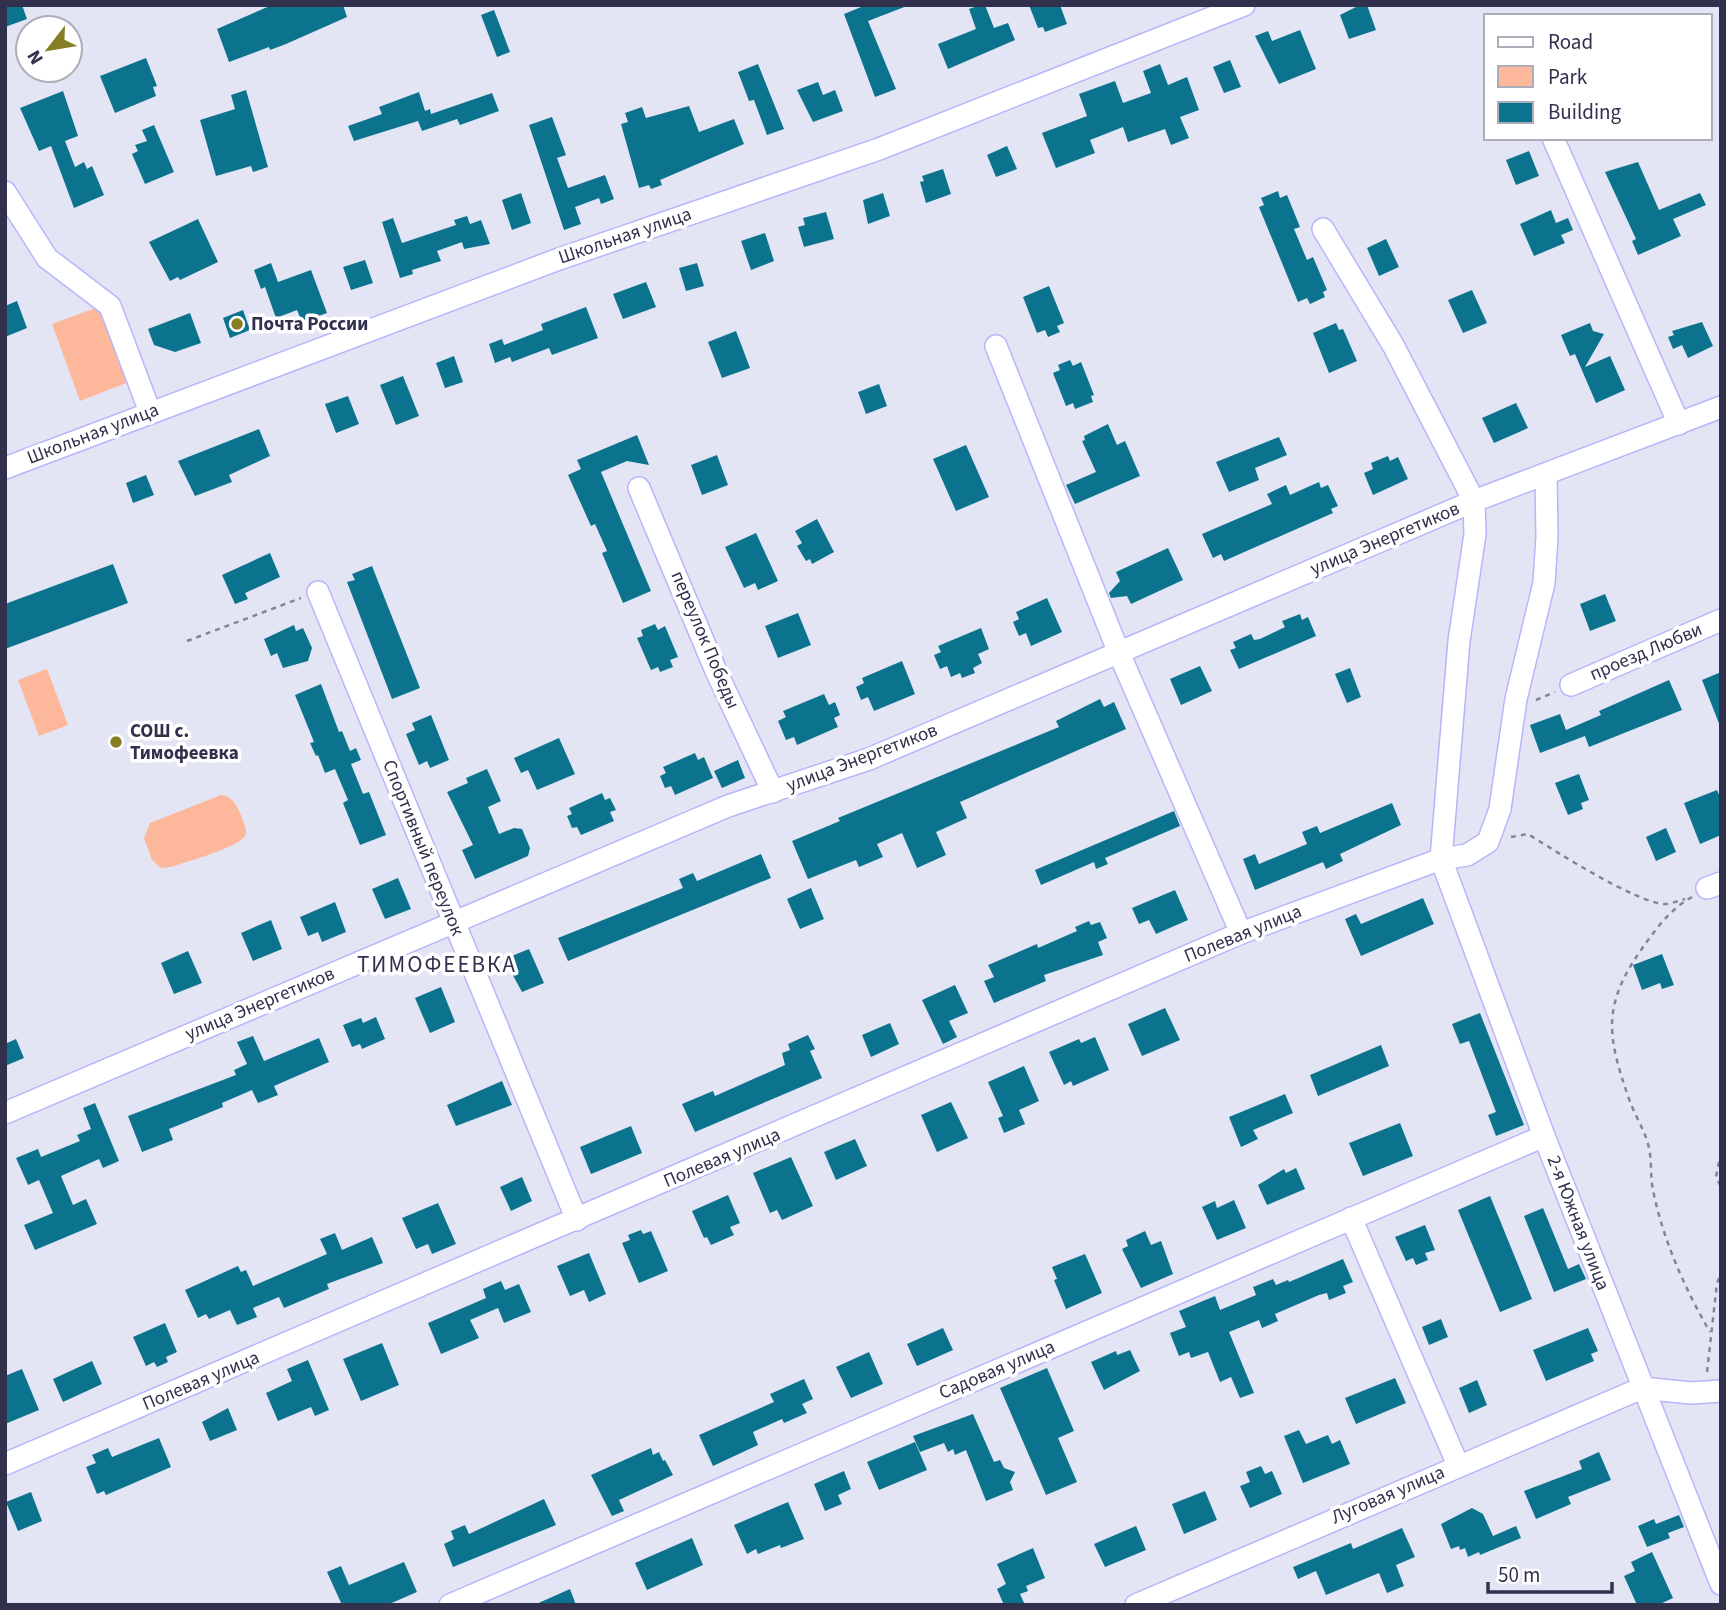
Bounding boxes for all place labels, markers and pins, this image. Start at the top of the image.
place label: Почта России [251,311,368,338]
marker: Почта России [229,316,245,332]
place label: СОШ с. Тимофеевка [130,718,239,767]
marker: СОШ с. Тимофеевка [108,734,124,750]

